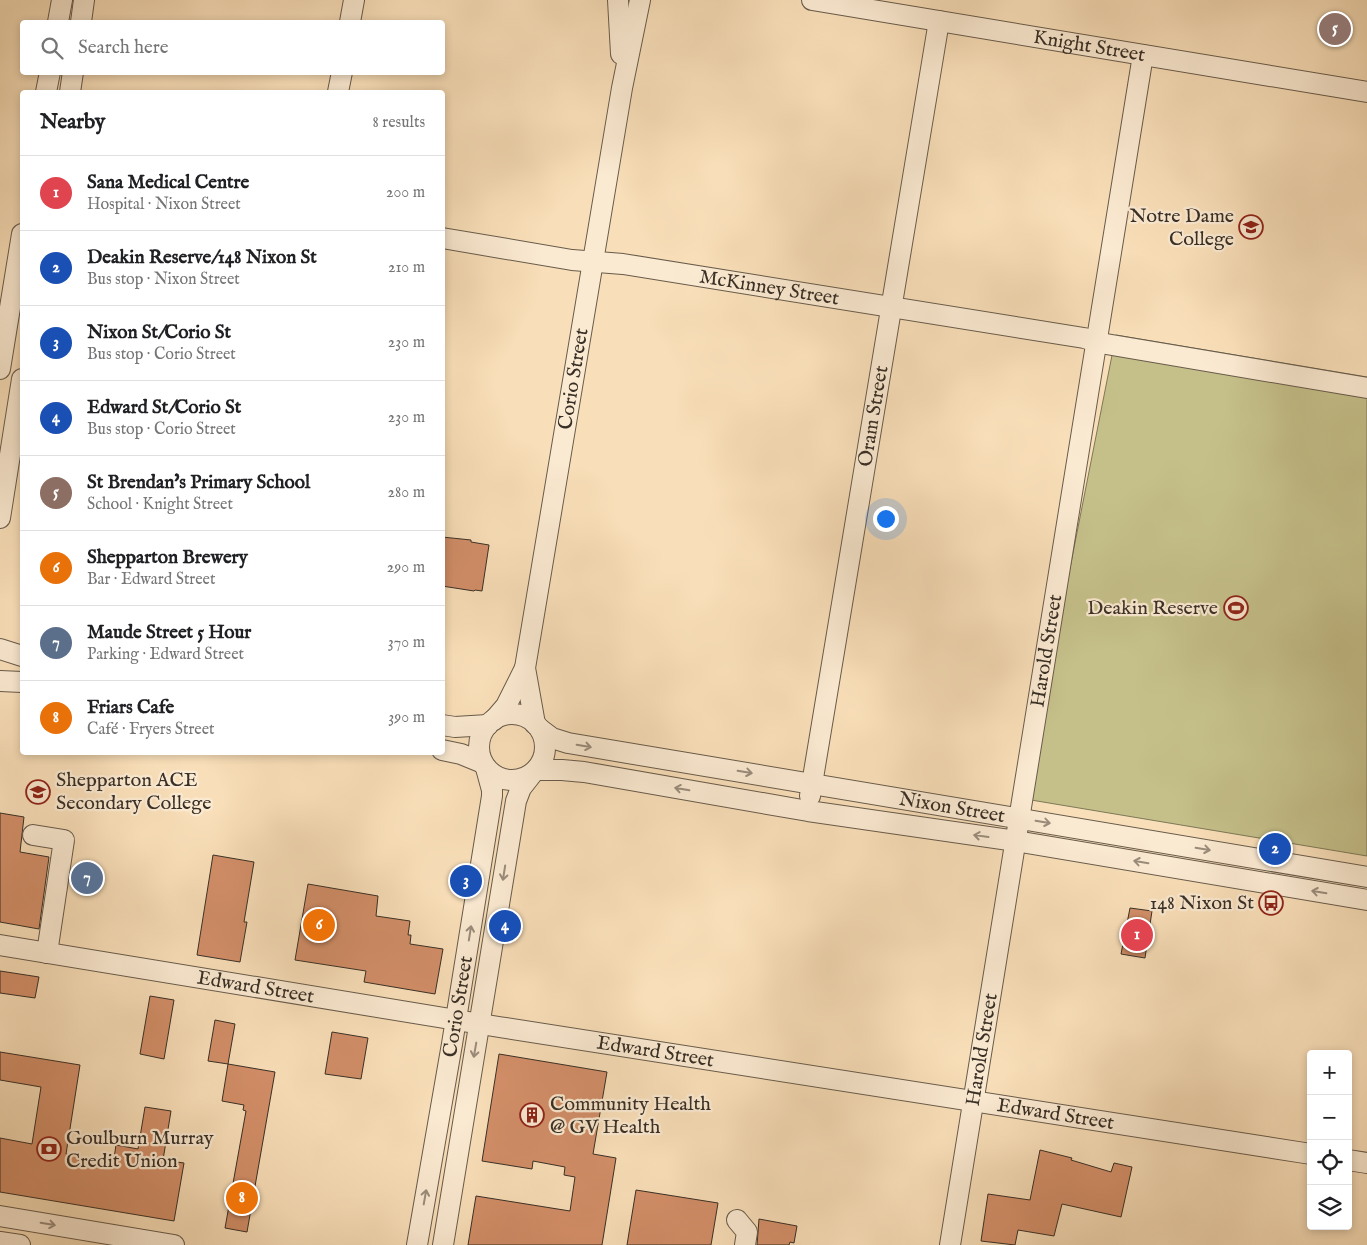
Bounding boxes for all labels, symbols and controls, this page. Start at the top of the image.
pin: 5 [1319,10,1351,48]
search box [20,20,445,75]
street label: Knight Street [1031,24,1147,68]
icon: search [38,34,66,62]
text: Search here [78,36,169,60]
text: Nearby [40,109,105,136]
text: 8 results [373,113,425,133]
text: Sana Medical Centre [87,171,249,195]
text: 1 [53,183,59,203]
text: 200 m [386,183,425,203]
text: Hospital · Nixon Street [87,195,241,215]
place label: Notre Dame College [1129,204,1234,252]
school or university icon: Notre Dame College [1238,214,1264,240]
text: Deakin Reserve/148 Nixon St [87,246,317,270]
text: 2 [52,258,60,278]
text: 210 m [388,258,425,278]
street label: McKinney Street [697,264,841,311]
text: Bus stop · Nixon Street [87,270,240,290]
text: Nixon St/Corio St [87,321,231,345]
street label: Corio Street [553,326,594,432]
text: 3 [53,333,59,353]
text: 230 m [388,333,425,353]
text: Bus stop · Corio Street [87,345,236,365]
street label: Oram Street [852,364,894,469]
text: Edward St/Corio St [87,396,241,420]
text: 4 [52,408,60,428]
text: 230 m [388,408,425,428]
text: Bus stop · Corio Street [87,420,236,440]
text: St Brendan's Primary School [87,471,310,495]
text: 5 [53,483,59,503]
text: 280 m [388,483,425,503]
text: School · Knight Street [87,495,233,515]
your location [873,506,899,532]
text: Shepparton Brewery [87,546,248,570]
text: 6 [53,558,59,578]
text: 290 m [387,558,425,578]
text: Bar · Edward Street [87,570,215,590]
street label: Harold Street [1025,592,1068,709]
sports icon: Deakin Reserve [1223,595,1249,621]
place label: Deakin Reserve [1087,596,1218,621]
text: Maude Street 5 Hour [87,621,251,645]
text: 7 [52,633,60,653]
text: 370 m [388,633,425,653]
text: Parking · Edward Street [87,645,244,665]
text: Friars Cafe [87,696,174,720]
text: 8 [53,708,59,728]
text: 390 m [388,708,425,728]
text: Café · Fryers Street [87,720,215,740]
one-way arrow [576,742,592,752]
place label: Shepparton ACE Secondary College [56,768,211,816]
one-way arrow [736,768,752,778]
school or university icon: Shepparton ACE Secondary College [25,779,51,805]
one-way arrow [675,783,691,793]
street label: Nixon Street [897,786,1007,829]
one-way arrow [1034,818,1050,828]
pin: 2 [1259,830,1291,868]
one-way arrow [973,831,989,841]
one-way arrow [1195,845,1211,855]
one-way arrow [1134,857,1150,867]
pin: 7 [71,859,103,897]
pin: 3 [450,862,482,900]
one-way arrow [499,864,509,880]
one-way arrow [1311,886,1327,896]
bus stop icon: 148 Nixon St [1258,890,1284,916]
place label: 148 Nixon St [1150,891,1254,916]
pin: 6 [303,906,335,944]
pin: 4 [489,907,521,945]
pin: 1 [1121,916,1153,954]
one-way arrow [466,926,476,942]
street label: Corio Street [437,954,479,1059]
street label: Edward Street [195,965,316,1009]
street label: Harold Street [960,991,1003,1108]
street label: Edward Street [595,1030,716,1073]
one-way arrow [469,1042,479,1058]
map controls [1307,1050,1352,1230]
button: + [1307,1050,1352,1095]
place label: Community Health @ GV Health [550,1092,711,1140]
street label: Edward Street [995,1093,1116,1136]
button: − [1307,1095,1352,1140]
building icon: Community Health @ GV Health [519,1102,545,1128]
place label: Goulburn Murray Credit Union [66,1126,214,1174]
bank icon: Goulburn Murray Credit Union [36,1136,62,1162]
button: locate [1307,1140,1352,1185]
pin: 8 [226,1179,258,1217]
button: layers [1307,1185,1352,1230]
one-way arrow [421,1189,431,1205]
one-way arrow [39,1220,55,1230]

